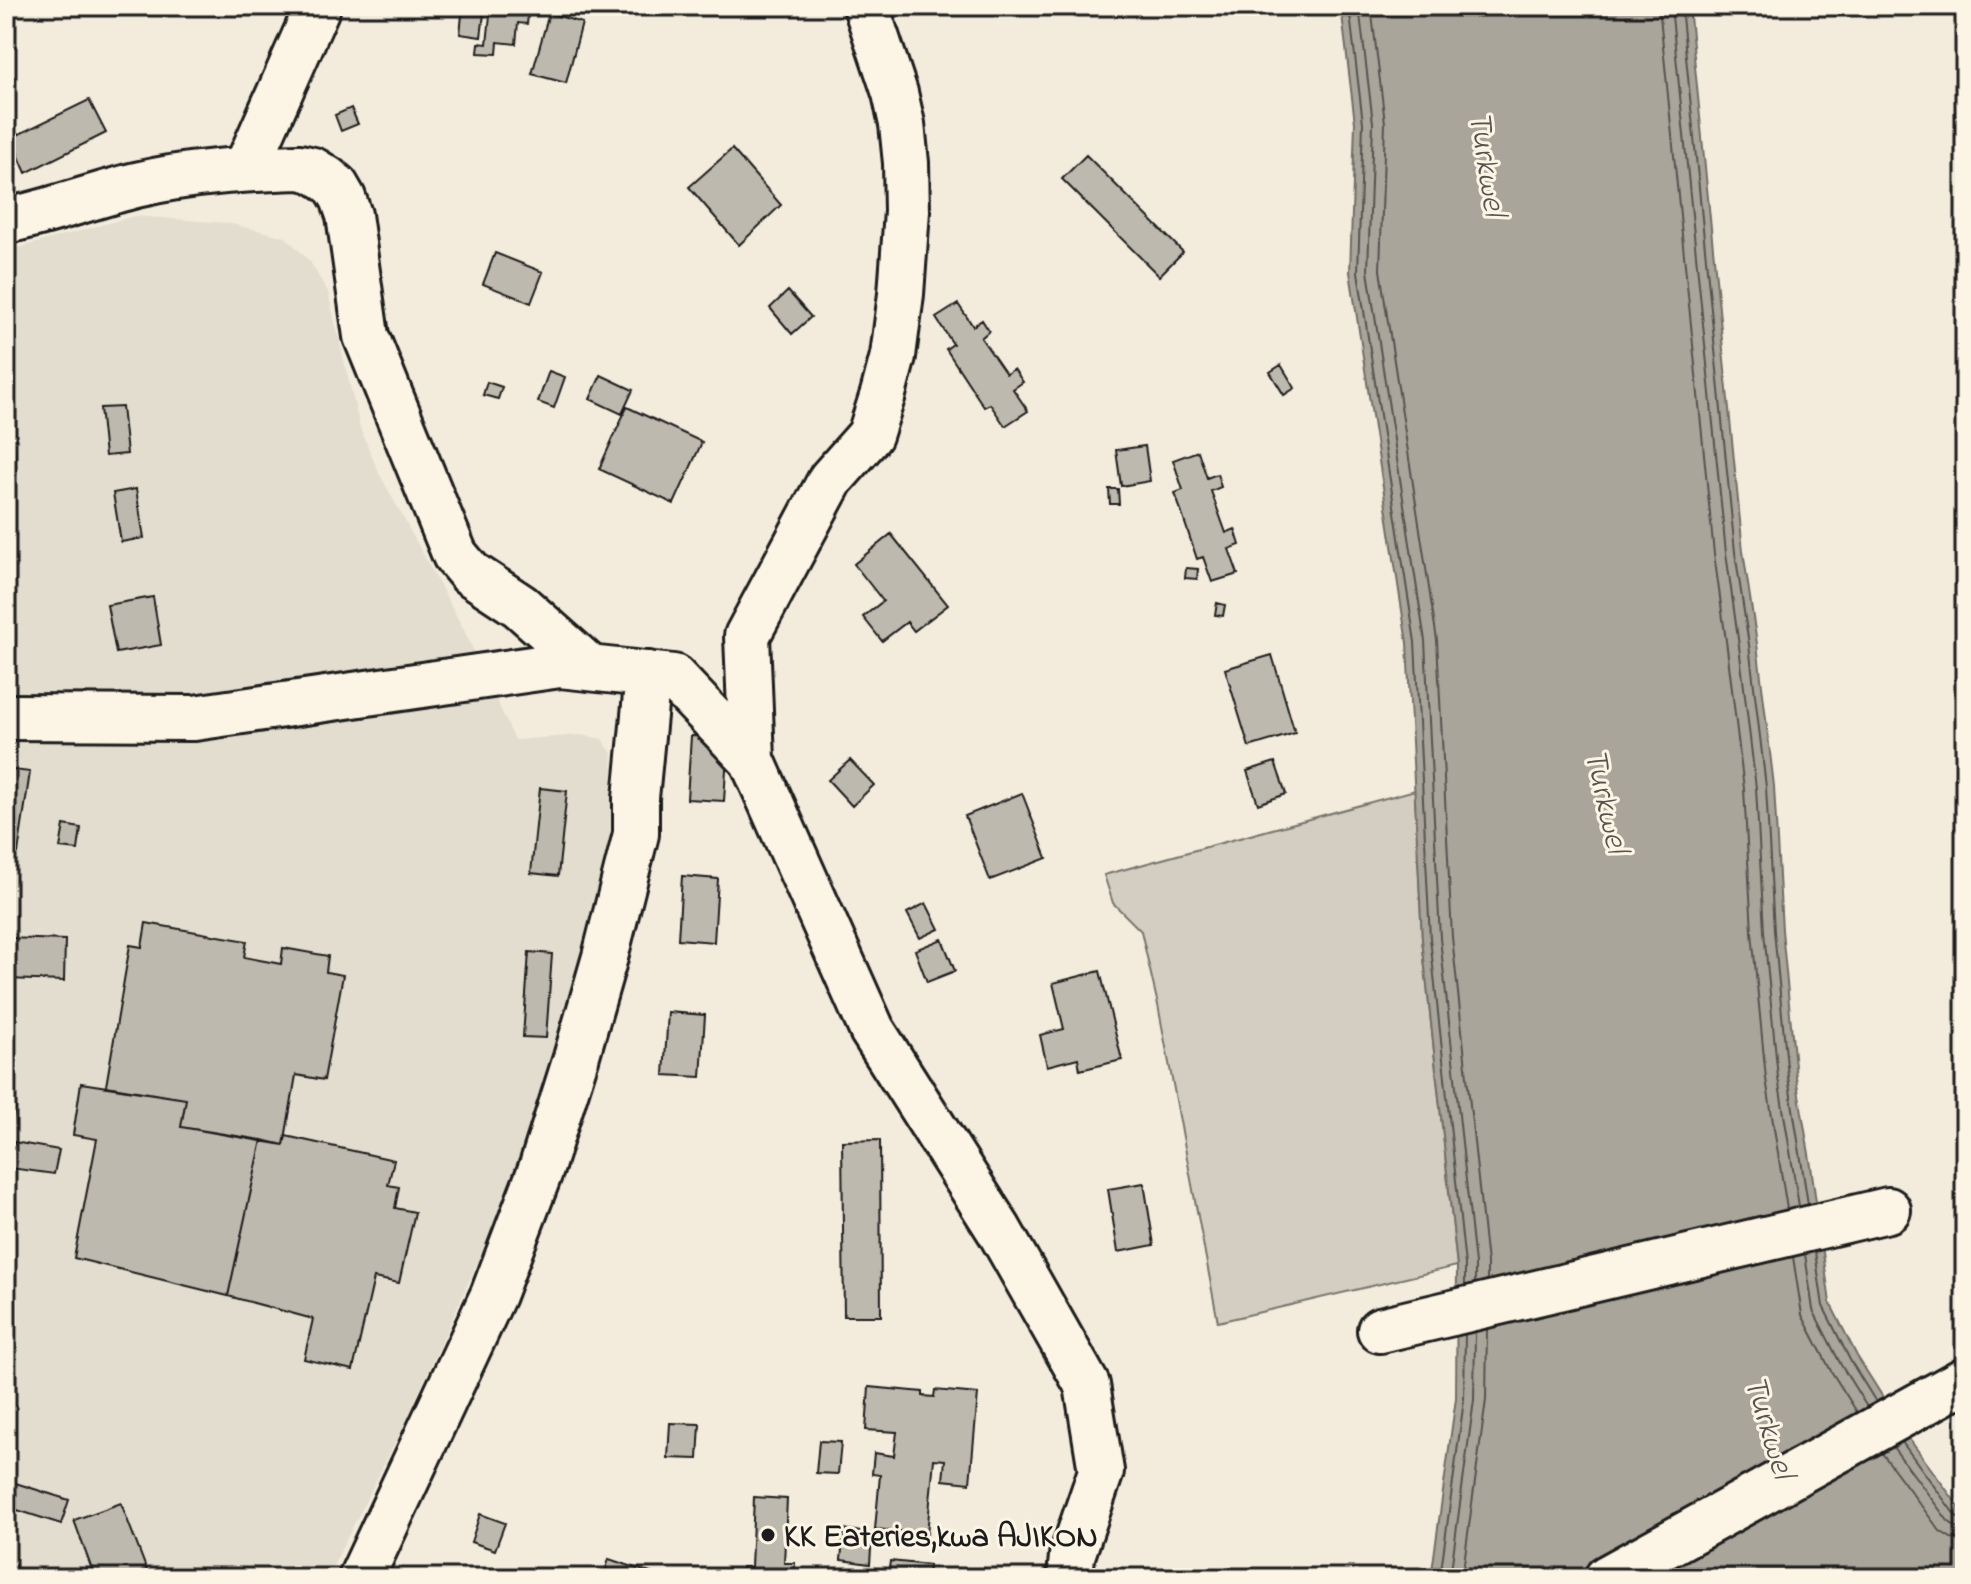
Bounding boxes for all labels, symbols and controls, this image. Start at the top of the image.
water label: Turkwel [1452,108,1519,224]
water label: Turkwel [1568,744,1641,862]
water label: Turkwel [1728,1369,1808,1489]
place label: KK Eateries,kwa AJIKON [784,1515,1098,1562]
marker: KK Eateries,kwa AJIKON [759,1526,777,1544]

